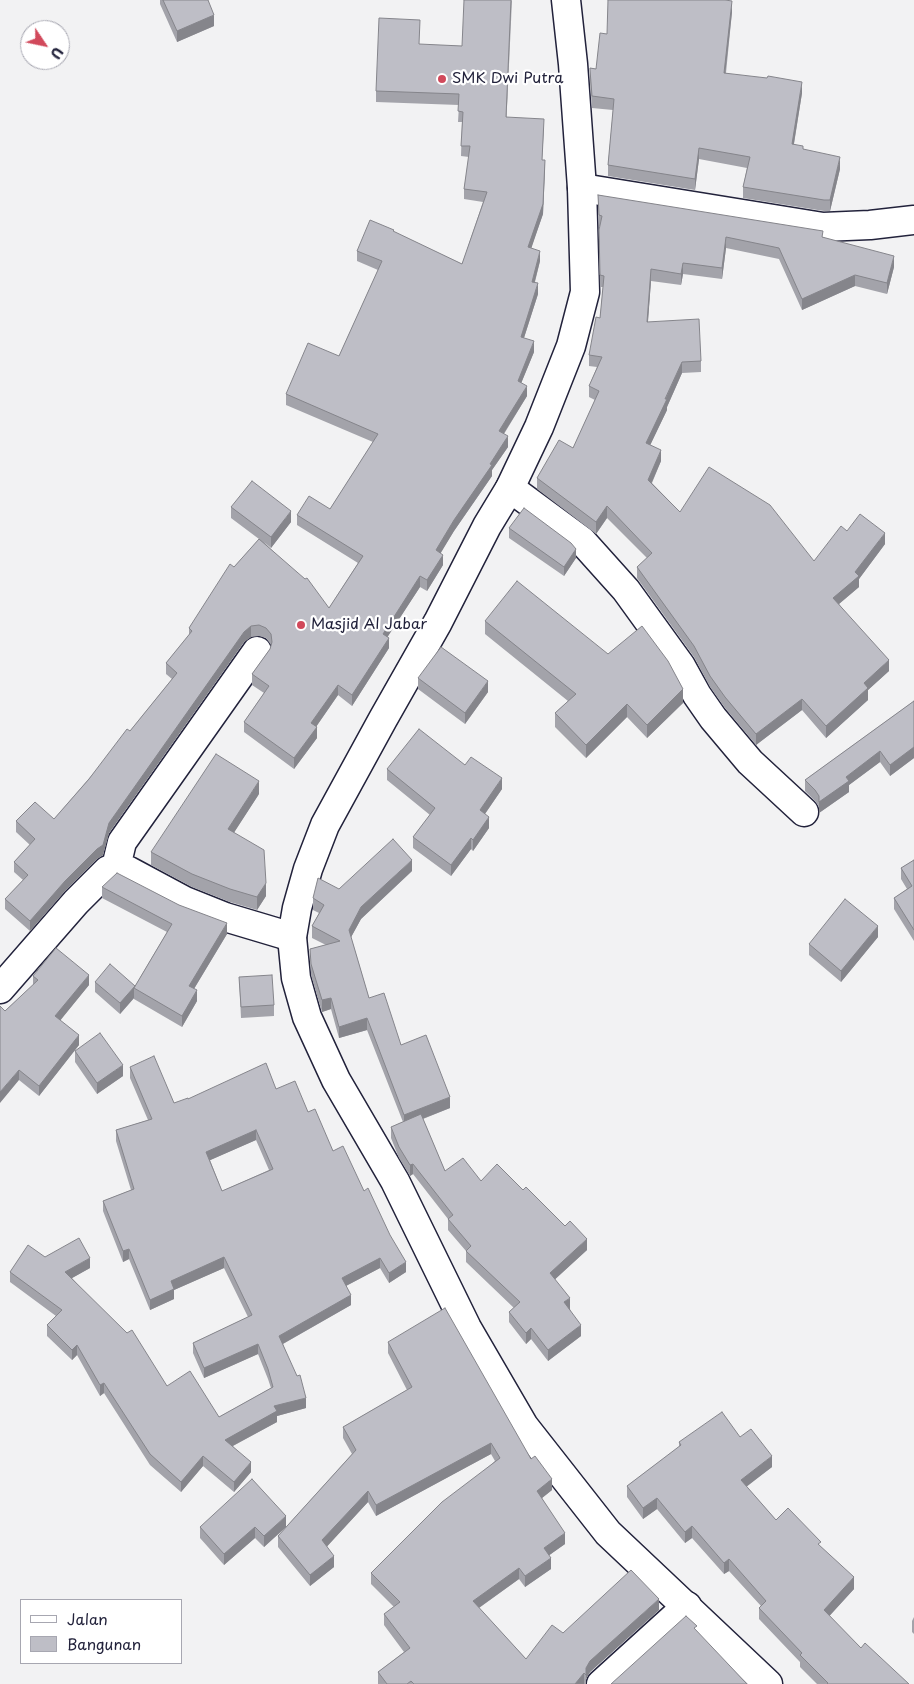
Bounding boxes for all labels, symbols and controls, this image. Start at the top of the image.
north arrow [20,20,70,70]
text: U [45,43,69,63]
place label: SMK Dwi Putra [452,70,563,88]
marker: SMK Dwi Putra [436,73,448,85]
place label: Masjid Al Jabar [311,616,427,634]
marker: Masjid Al Jabar [295,619,307,631]
legend [20,1599,182,1664]
text: Jalan [67,1607,108,1630]
text: Bangunan [67,1632,141,1655]

